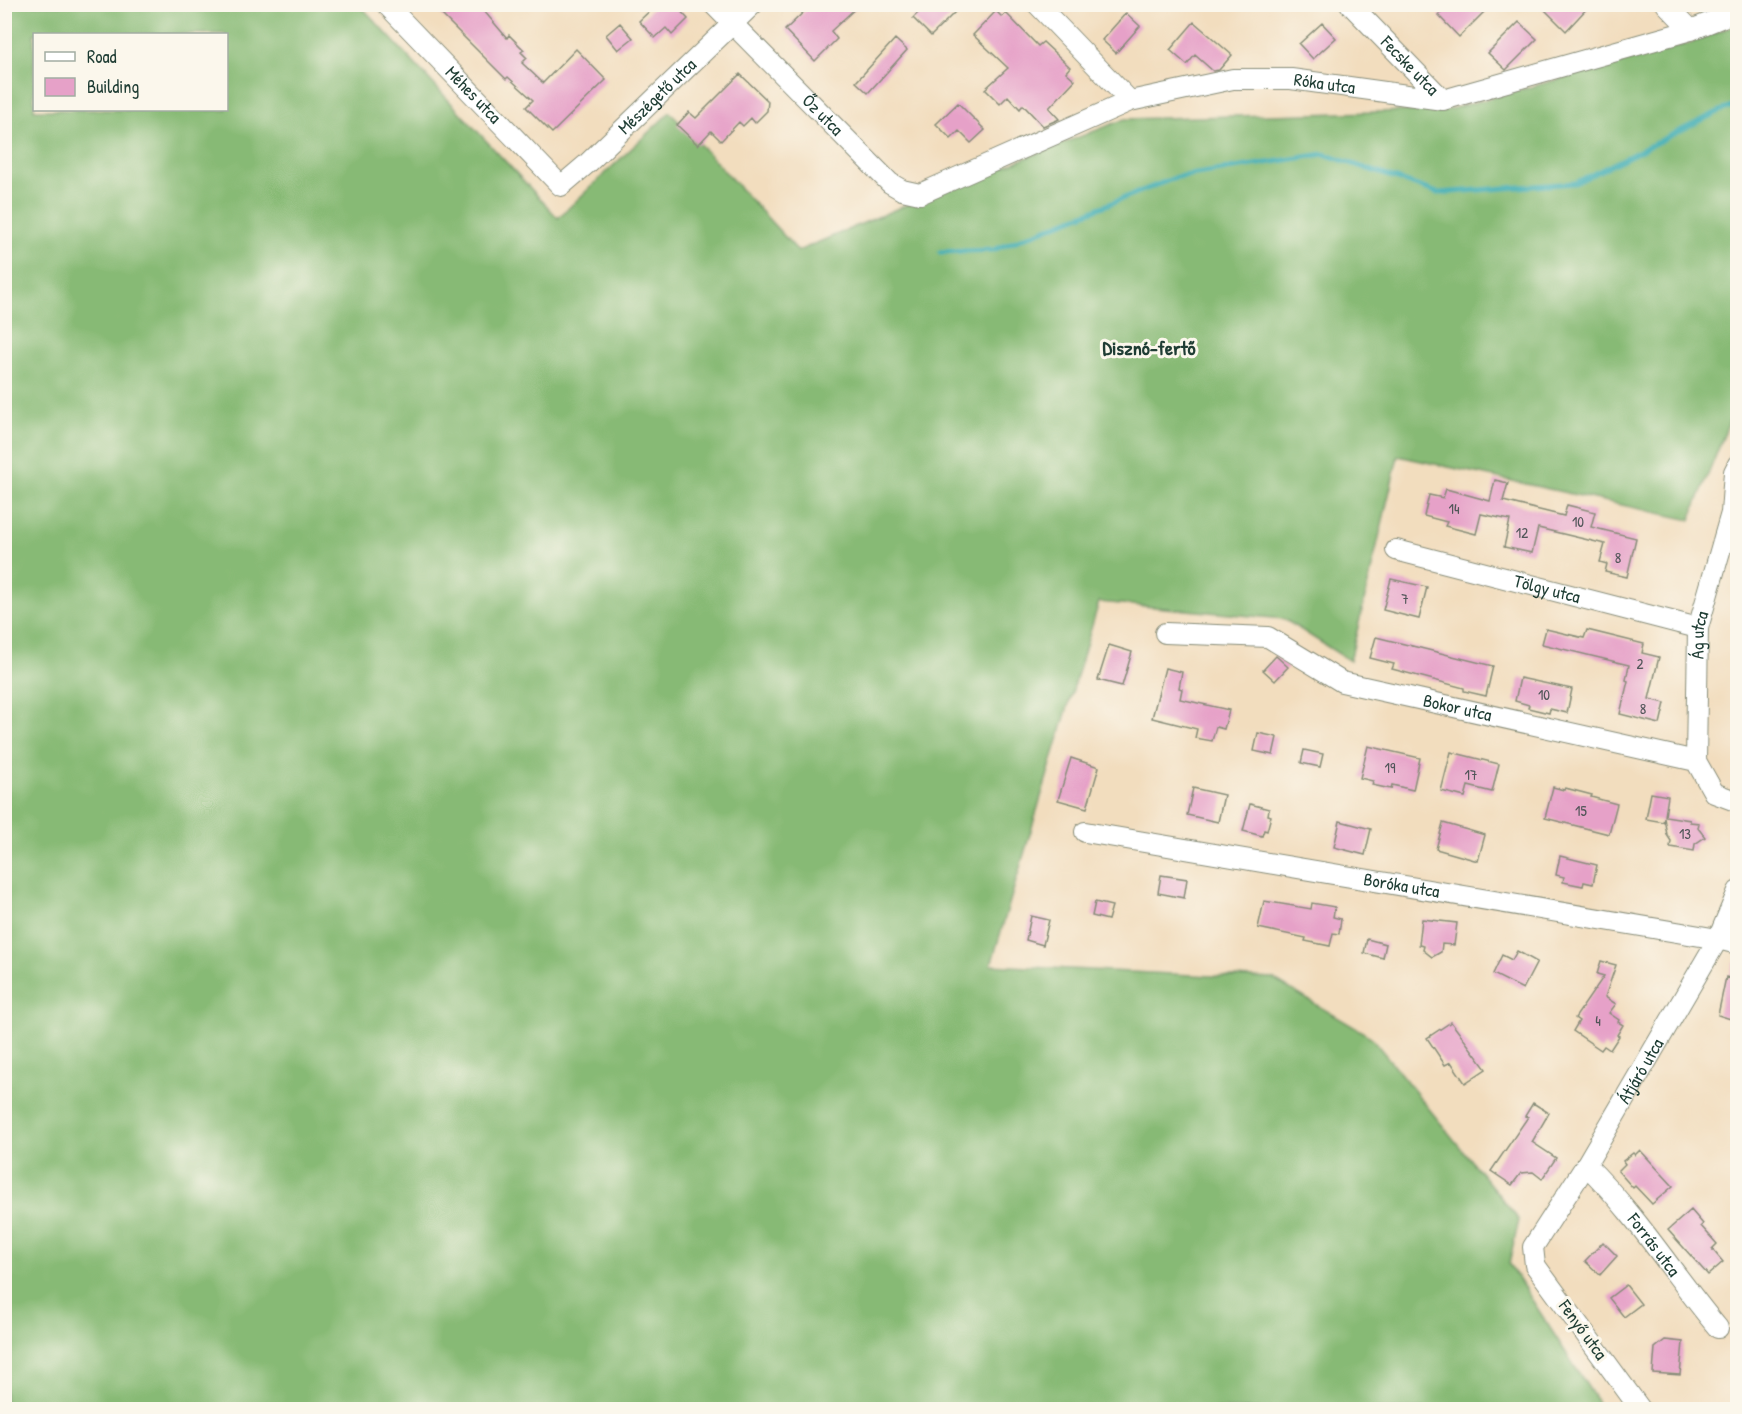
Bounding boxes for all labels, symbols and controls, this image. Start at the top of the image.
street label: Fecske utca [1375,29,1445,101]
legend [33,33,228,111]
text: Road [87,44,117,69]
street label: Mészégető utca [612,52,701,140]
street label: Méhes utca [440,60,507,129]
street label: Róka utca [1292,67,1357,100]
text: Building [87,74,139,99]
street label: Őz utca [797,88,849,141]
district label: Disznó-fertő [1102,334,1196,361]
house number: 14 [1448,498,1460,519]
house number: 10 [1572,511,1584,532]
house number: 12 [1516,522,1528,543]
house number: 8 [1615,547,1621,568]
street label: Tölgy utca [1511,568,1583,609]
house number: 7 [1401,588,1409,609]
street label: Ág utca [1685,608,1714,659]
house number: 2 [1636,653,1644,674]
house number: 10 [1538,684,1550,705]
street label: Bokor utca [1421,687,1494,727]
house number: 8 [1640,698,1646,719]
house number: 19 [1385,757,1396,778]
house number: 17 [1465,764,1477,785]
house number: 15 [1575,800,1588,821]
house number: 13 [1679,823,1691,844]
street label: Boróka utca [1362,866,1442,904]
house number: 4 [1595,1010,1601,1031]
street label: Átjáró utca [1611,1034,1669,1108]
street label: Forrás utca [1621,1207,1686,1281]
street label: Fenyő utca [1553,1294,1614,1365]

